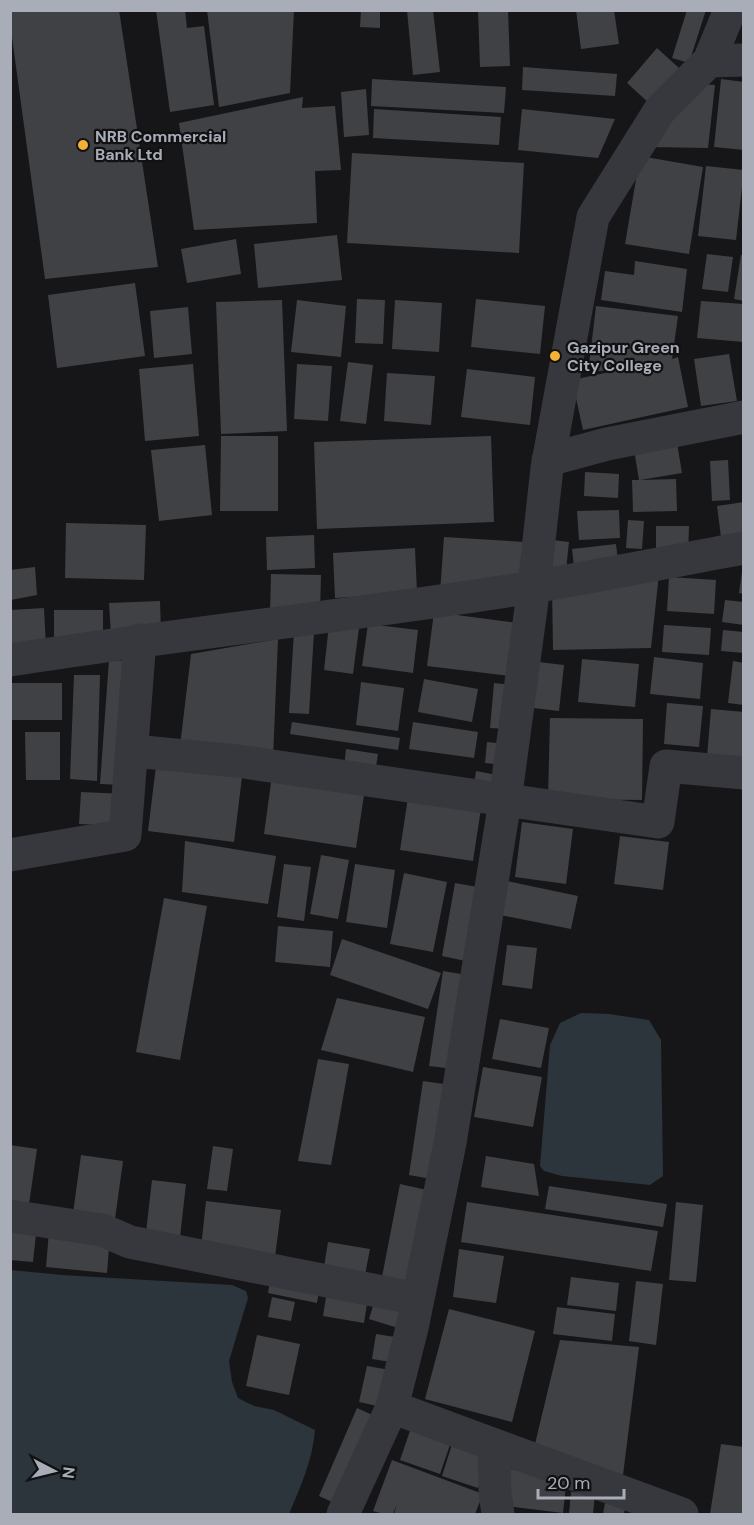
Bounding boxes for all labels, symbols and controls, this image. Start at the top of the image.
place label: NRB Commercial Bank Ltd [95,126,226,165]
marker: NRB Commercial Bank Ltd [76,138,90,152]
place label: Gazipur Green City College [567,337,680,376]
marker: Gazipur Green City College [548,349,562,363]
north arrow [24,1441,84,1501]
scale bar [538,1462,624,1500]
text: N [57,1466,80,1480]
text: 20 m [547,1471,590,1495]

